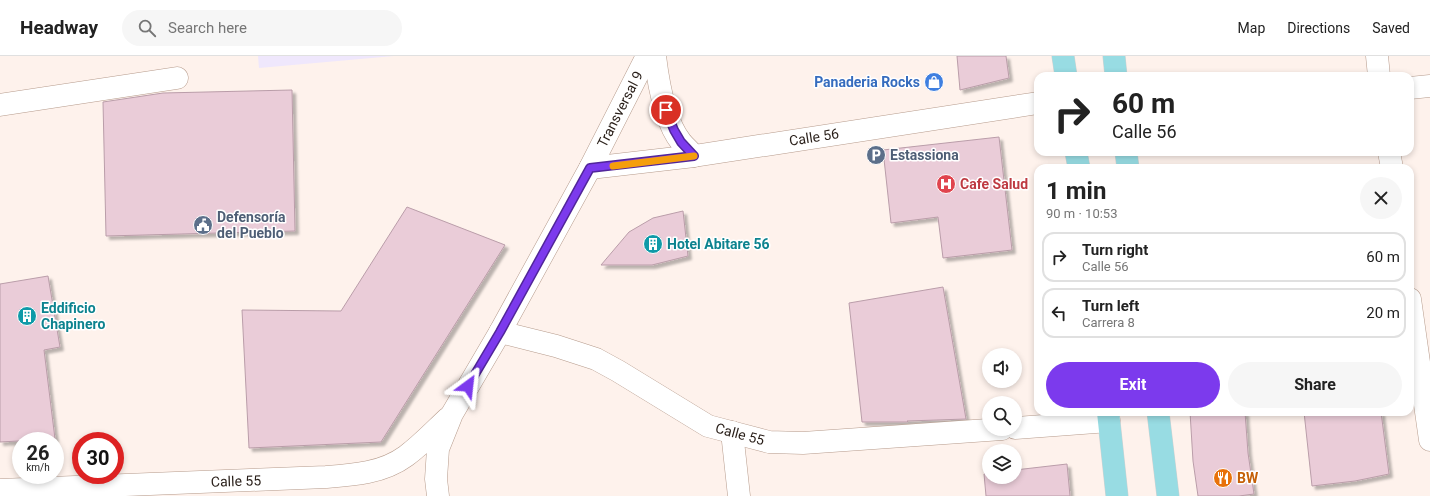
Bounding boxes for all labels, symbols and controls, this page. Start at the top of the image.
search box [122,10,402,46]
text: Headway [20,16,98,39]
icon: search [136,17,158,39]
text: Search here [168,19,247,37]
text: Map [1238,20,1265,36]
text: Directions [1287,20,1350,36]
text: Saved [1372,20,1410,36]
street label: Transversal 9 [594,68,646,150]
shop icon: Panaderia Rocks [923,71,945,93]
place label: Panaderia Rocks [814,74,920,90]
text: 60 m [1112,87,1175,120]
icon: right [1046,88,1098,140]
pin [649,93,683,127]
icon: arrive [655,99,677,121]
text: Calle 56 [1112,121,1177,142]
street label: Calle 56 [788,125,840,149]
parking icon: Estassiona [865,144,887,166]
place label: Estassiona [890,147,959,163]
hospital icon: Cafe Salud [935,173,957,195]
place label: Cafe Salud [960,176,1028,192]
text: 1 min [1046,177,1106,205]
button: close [1360,177,1402,219]
text: 90 m · 10:53 [1046,206,1117,221]
place label: Defensoría del Pueblo [217,209,286,241]
public building icon: Defensoría del Pueblo [192,214,214,236]
building icon: Hotel Abitare 56 [642,233,664,255]
place label: Hotel Abitare 56 [667,236,770,252]
text: Turn right [1082,241,1148,259]
icon: right [1048,246,1070,268]
text: 60 m [1366,248,1400,266]
text: Calle 56 [1082,259,1129,274]
text: Turn left [1082,297,1139,315]
place label: Eddificio Chapinero [41,300,105,332]
icon: left [1048,302,1070,324]
text: 20 m [1366,304,1400,322]
building icon: Eddificio Chapinero [16,305,38,327]
text: Carrera 8 [1082,315,1135,330]
map controls [982,348,1022,484]
button: sound [982,348,1022,388]
button: Exit [1046,362,1220,408]
button: Share [1228,362,1402,408]
position arrow [447,365,489,407]
button: search [982,396,1022,436]
street label: Calle 55 [714,420,766,448]
speed limit sign: 30 [72,432,124,484]
text: 26 [27,441,49,465]
button: layers [982,444,1022,484]
text: km/h [26,462,50,473]
restaurant icon: BW [1212,467,1234,489]
place label: BW [1237,470,1259,486]
street label: Calle 55 [211,472,261,490]

